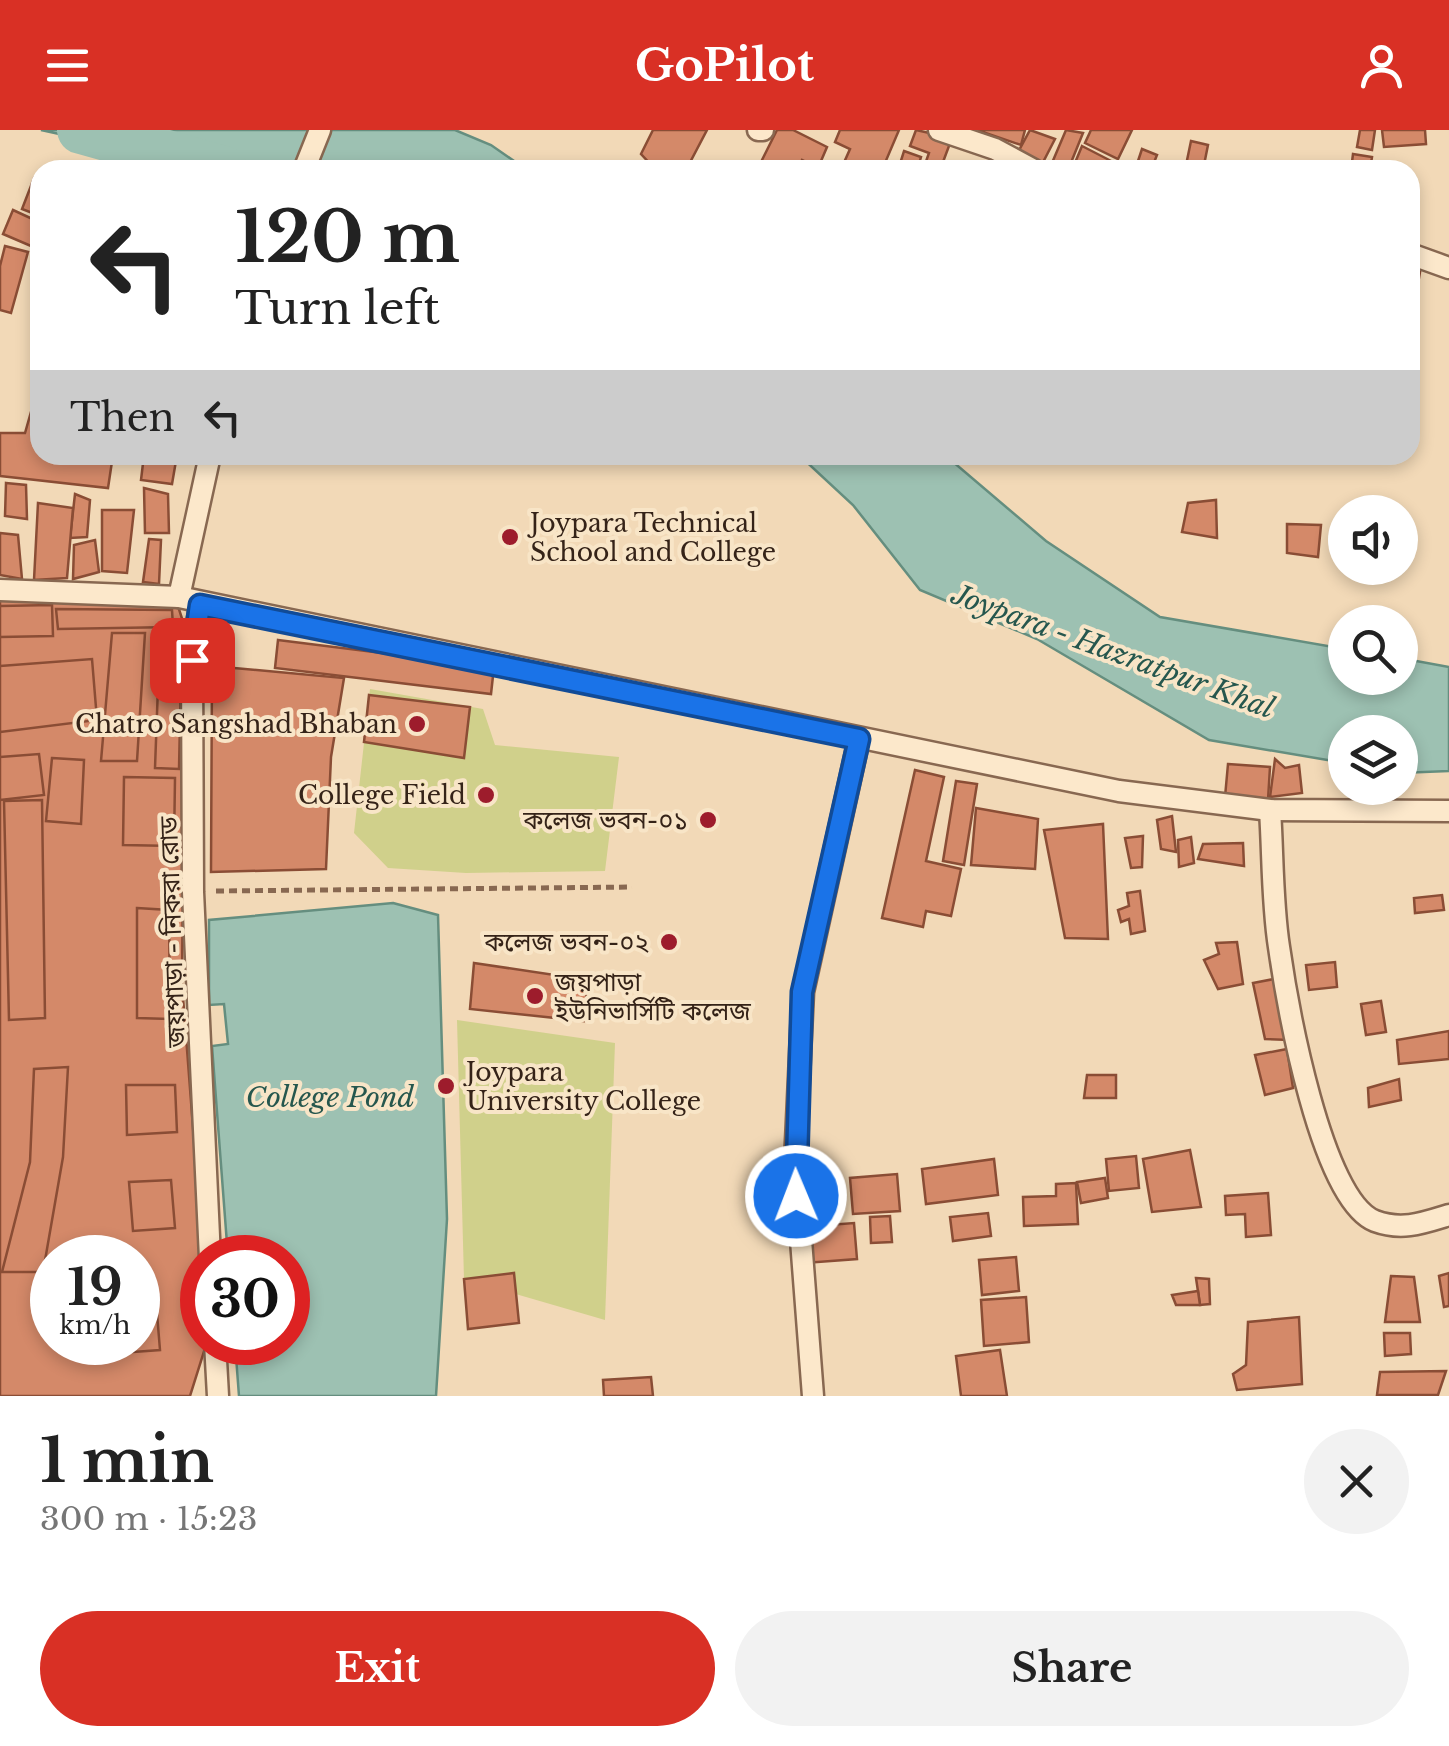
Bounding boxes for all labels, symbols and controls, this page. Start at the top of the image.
text: GoPilot [635,37,814,93]
icon: menu [40,38,95,93]
icon: person [1354,38,1409,93]
text: 120 m [235,194,460,281]
icon: left [70,200,200,330]
text: Turn left [235,280,440,336]
icon: left [195,390,250,445]
text: Then [70,394,175,441]
map controls [1328,495,1418,805]
button: sound [1328,495,1418,585]
place label: Joypara Technical School and College [527,508,776,568]
marker: Joypara Technical School and College [499,526,521,548]
water label: Joypara - Hazratpur Khal [946,576,1279,726]
button: search [1328,605,1418,695]
pin [150,618,235,703]
icon: arrive [165,633,220,688]
place label: Chatro Sangshad Bhaban [75,709,397,740]
marker: Chatro Sangshad Bhaban [406,713,428,735]
button: layers [1328,715,1418,805]
place label: College Field [298,780,466,811]
marker: College Field [475,784,497,806]
place label: কলেজ ভবন-০১ [522,805,688,836]
marker: কলেজ ভবন-০১ [697,809,719,831]
street label: জয়পাড়া - নিকরা রোড [153,815,192,1049]
place label: কলেজ ভবন-০২ [483,927,649,958]
marker: কলেজ ভবন-০২ [658,931,680,953]
place label: জয়পাড়া ইউনিভার্সিটি কলেজ [554,967,751,1027]
marker: জয়পাড়া ইউনিভার্সিটি কলেজ [524,985,546,1007]
place label: Joypara University College [463,1057,701,1117]
marker: Joypara University College [435,1075,457,1097]
water label: College Pond [246,1080,414,1115]
position arrow [744,1144,848,1248]
speed limit sign: 30 [180,1235,310,1365]
text: 19 [67,1256,123,1319]
text: km/h [60,1310,130,1341]
text: 1 min [40,1424,214,1498]
button: close [1304,1429,1409,1534]
text: 300 m · 15:23 [40,1499,257,1539]
button: Exit [40,1611,715,1726]
button: Share [735,1611,1409,1726]

